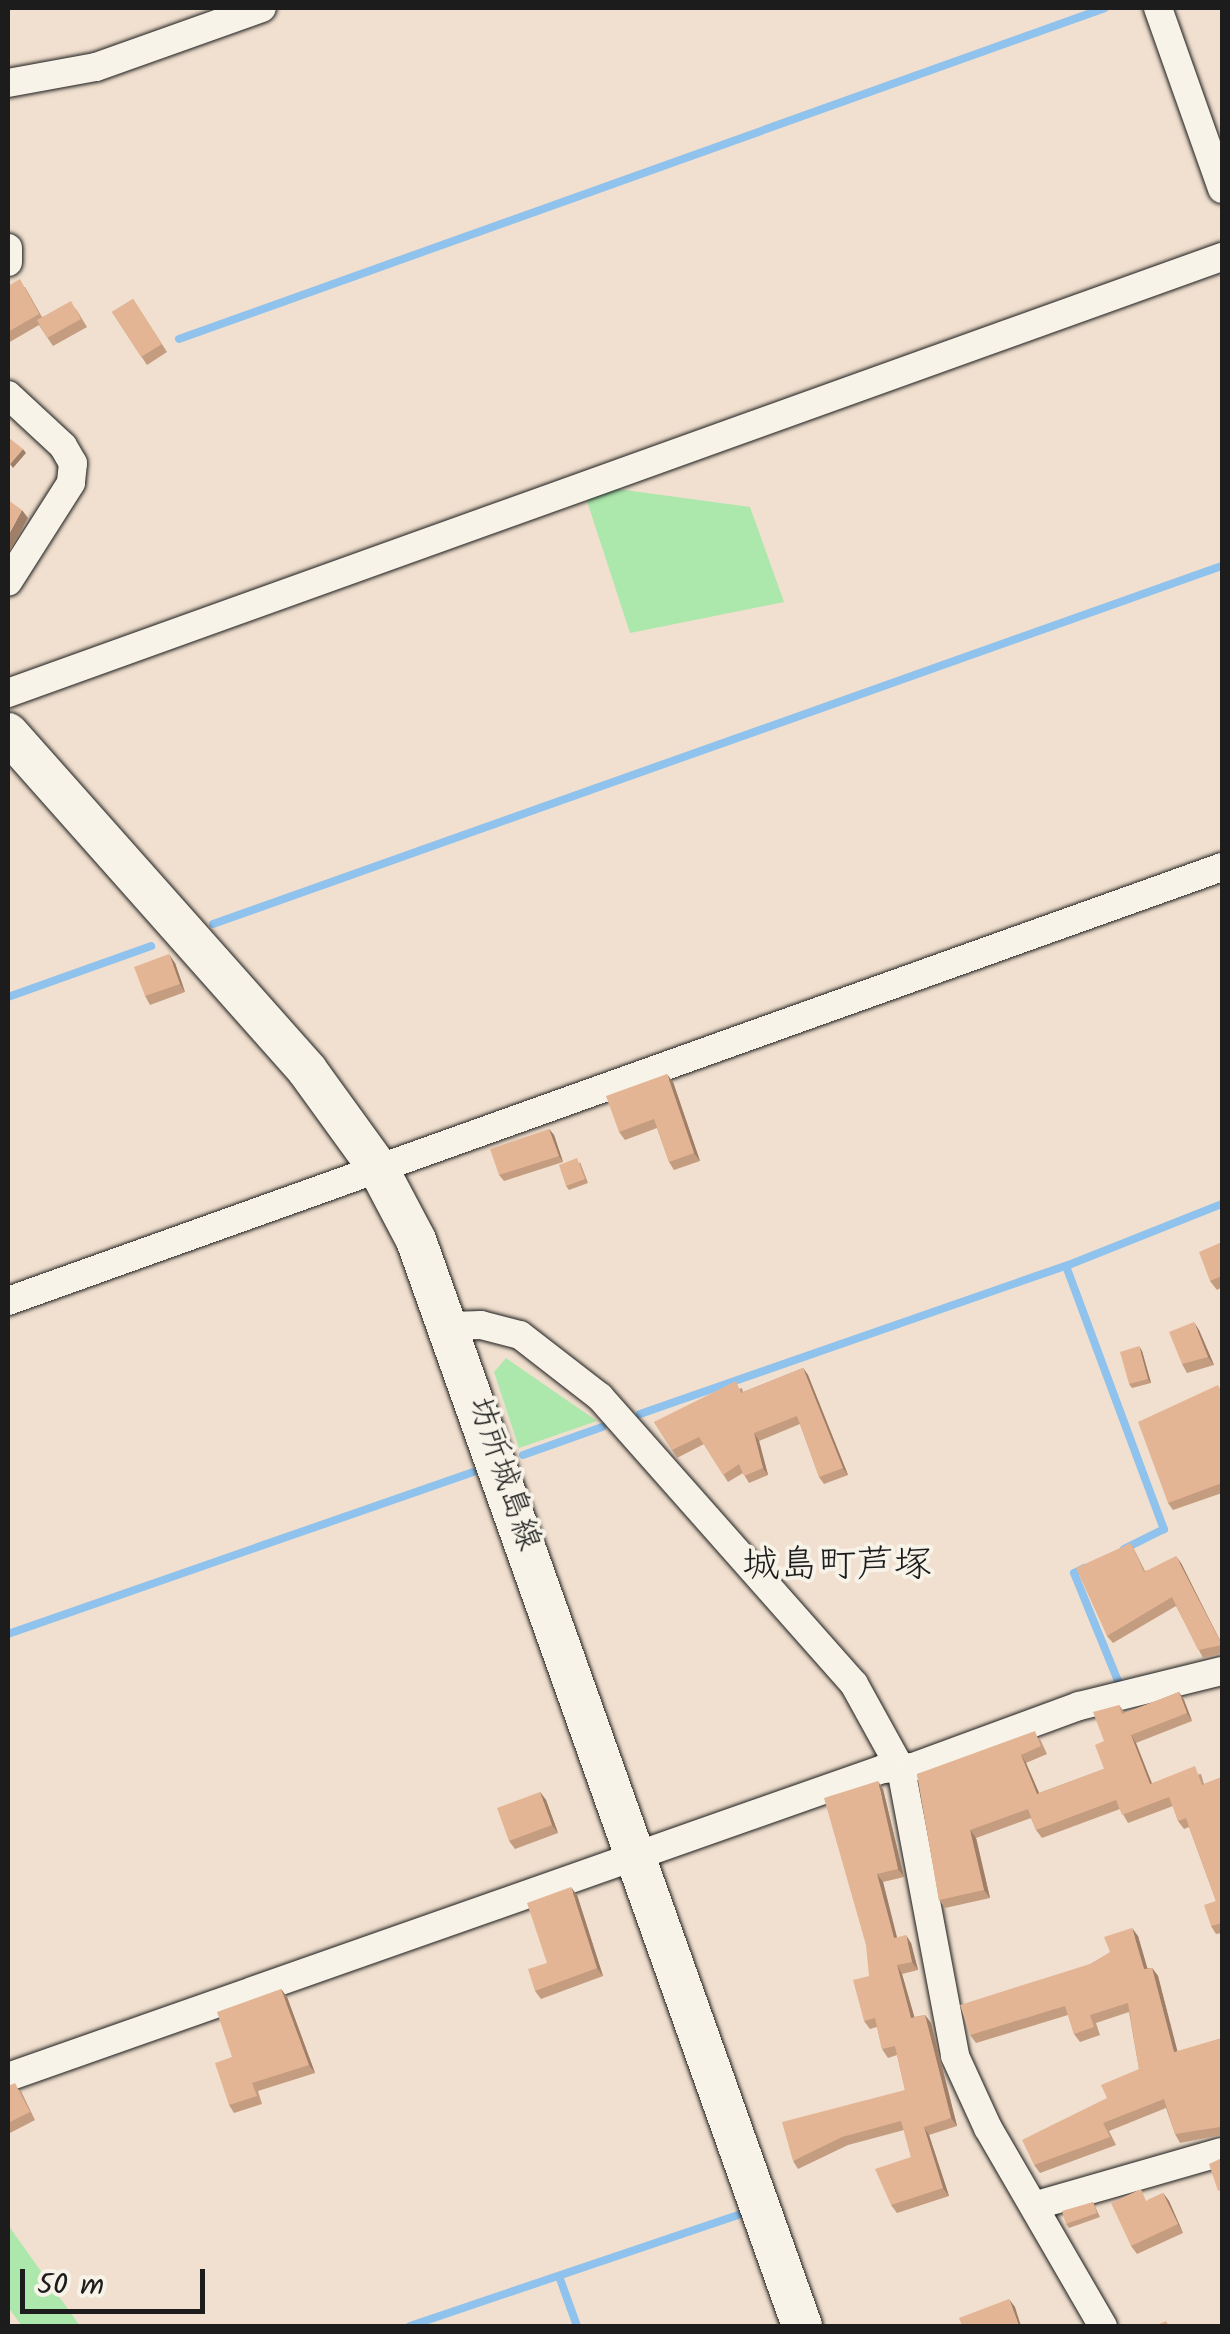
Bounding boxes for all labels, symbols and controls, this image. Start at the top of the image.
street label: 坊所城島線 [459,1392,547,1556]
district label: 城島町芦塚 [742,1544,932,1590]
scale bar [25,2249,210,2311]
text: 50 m [37,2262,104,2310]

